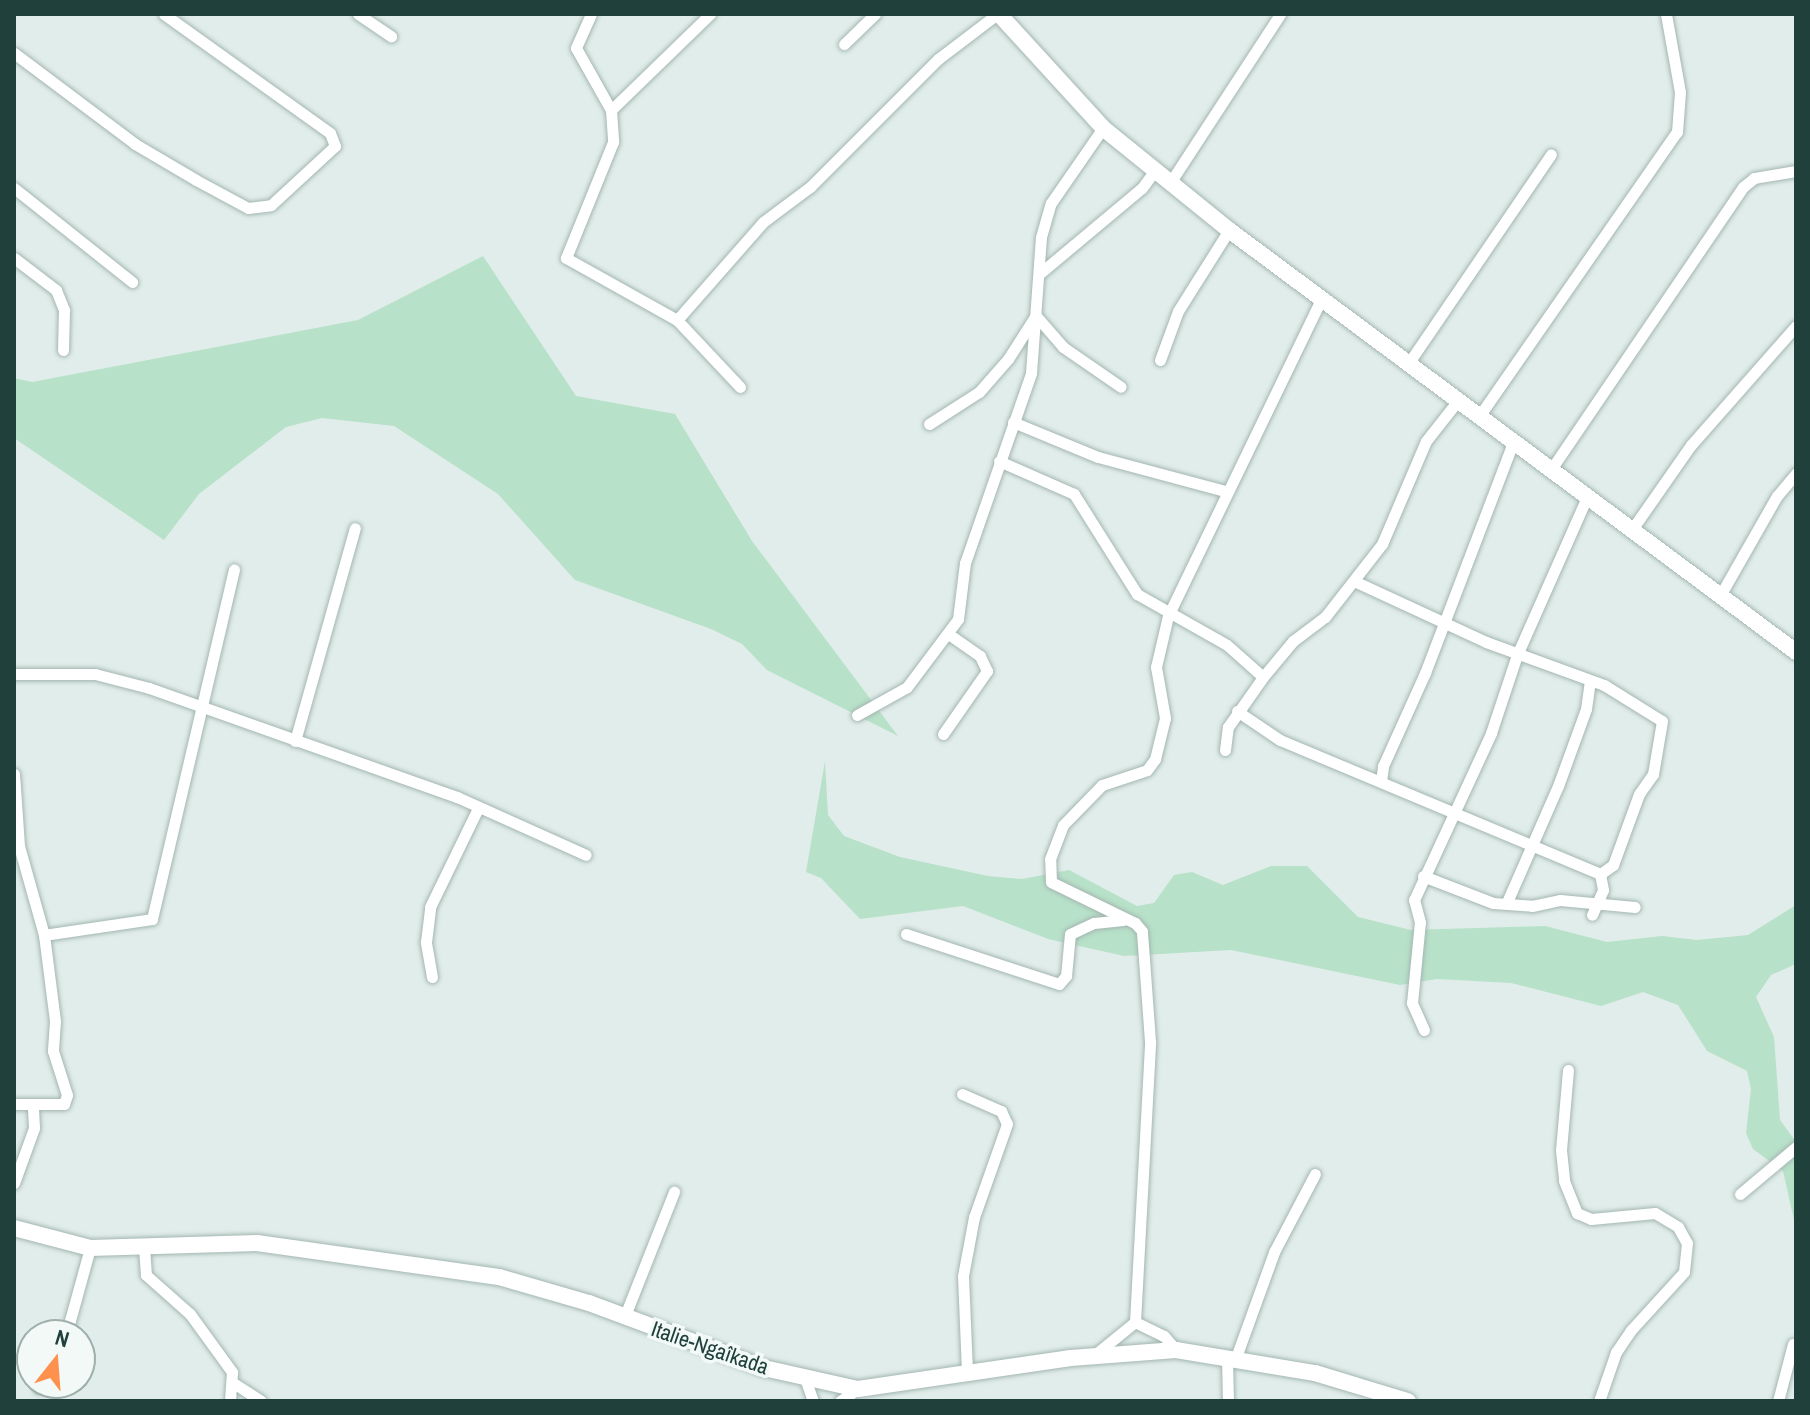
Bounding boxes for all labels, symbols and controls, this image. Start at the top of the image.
street label: Italie-Ngaîkada [648,1316,772,1380]
north arrow [16,1319,96,1399]
text: N [52,1322,73,1354]

